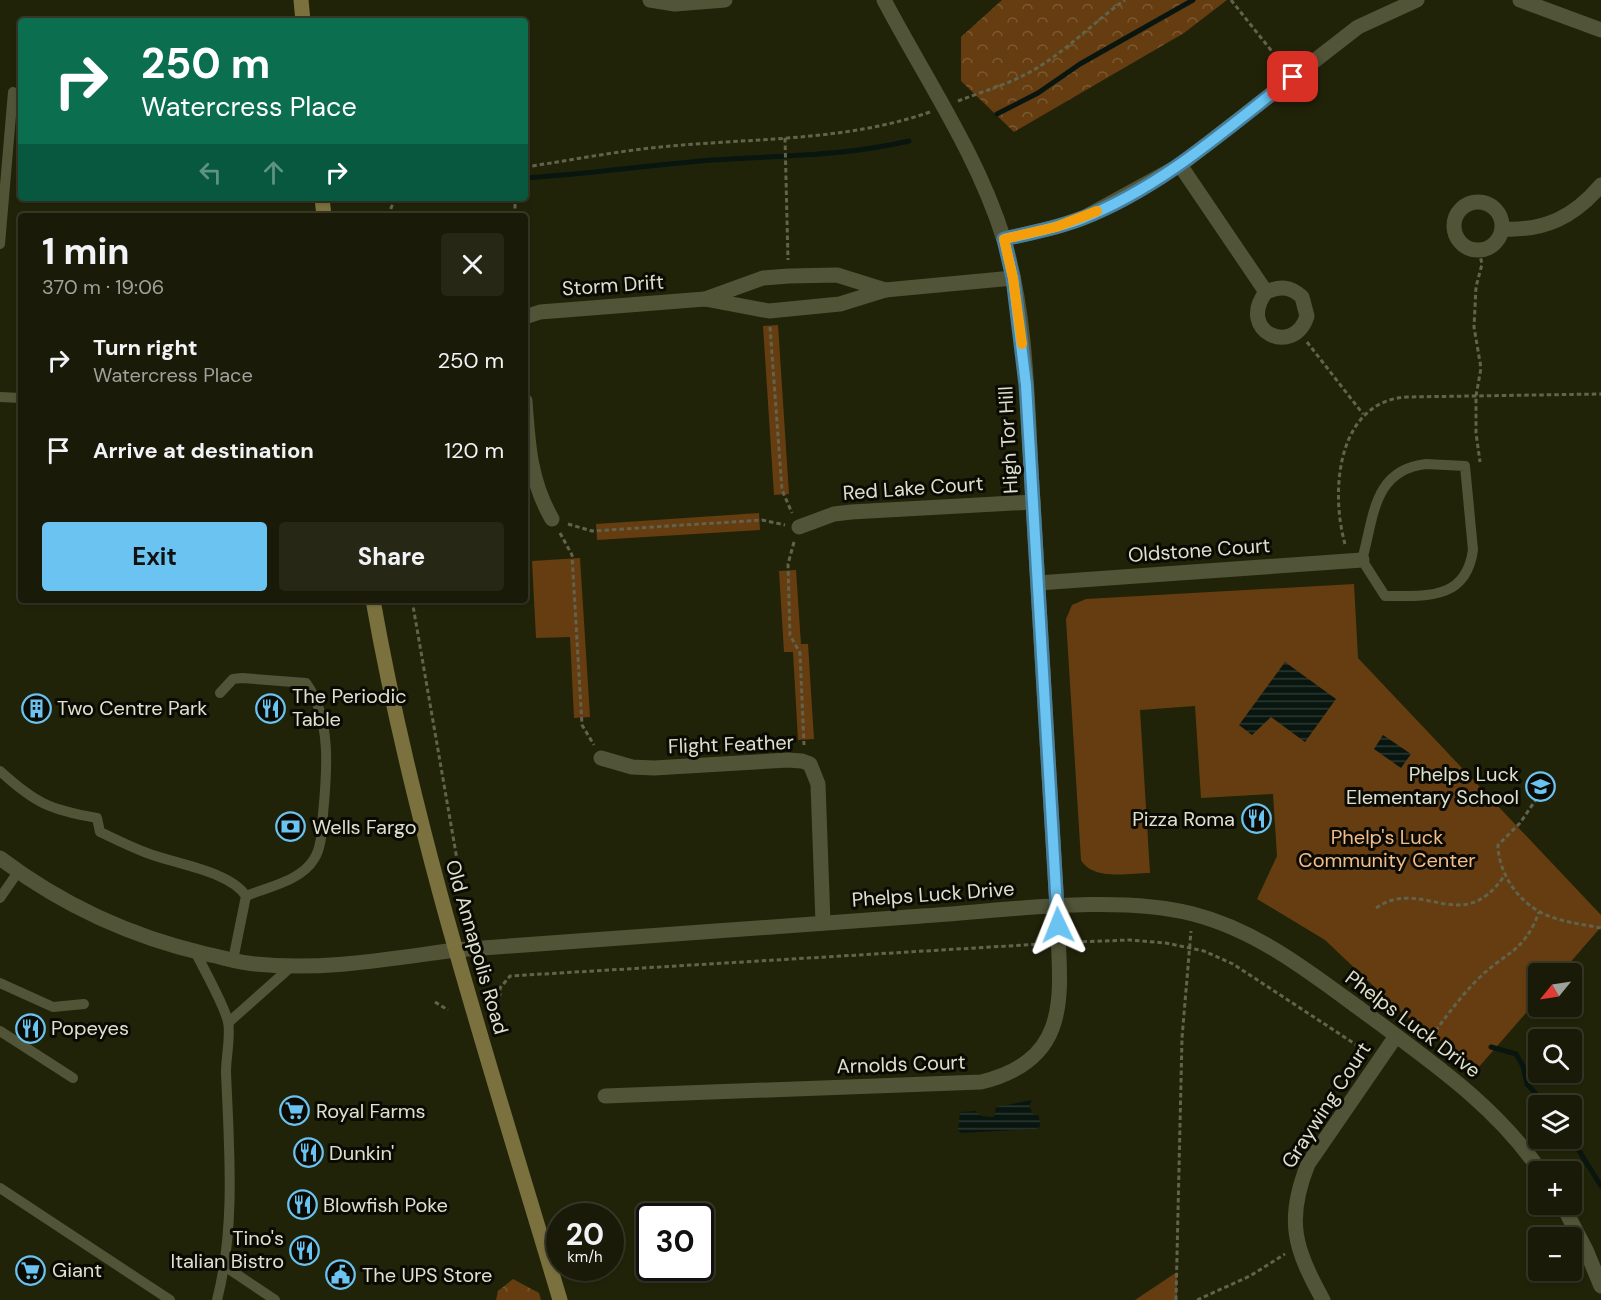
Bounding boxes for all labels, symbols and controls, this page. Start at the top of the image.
text: 250 m [141,36,270,91]
icon: right [42,42,120,120]
pin [1267,51,1318,102]
icon: arrive [1276,60,1309,93]
text: Watercress Place [141,89,357,124]
icon: left [194,156,227,189]
icon: ahead [257,156,290,189]
icon: right [320,156,353,189]
text: 1 min [42,228,130,275]
button: close [441,233,504,296]
street label: Storm Drift [561,268,665,302]
text: 370 m · 19:06 [42,274,164,300]
text: Turn right [93,333,198,362]
icon: right [42,344,75,377]
text: 250 m [437,346,504,375]
text: Watercress Place [93,362,253,388]
street label: High Tor Hill [992,386,1024,494]
icon: arrive [42,434,75,467]
text: Arrive at destination [93,436,314,465]
text: 120 m [444,436,504,465]
street label: Red Lake Court [842,470,984,506]
button: Exit [42,522,267,591]
button: Share [279,522,504,591]
street label: Oldstone Court [1127,532,1271,568]
place label: The Periodic Table [292,683,407,732]
building icon: Two Centre Park [20,692,52,724]
restaurant icon: The Periodic Table [255,692,287,724]
place label: Two Centre Park [57,695,207,721]
street label: Flight Feather [668,729,794,759]
place label: Phelps Luck Elementary School [1346,761,1519,810]
school or university icon: Phelps Luck Elementary School [1524,770,1556,802]
restaurant icon: Pizza Roma [1240,803,1272,835]
place label: Pizza Roma [1132,806,1235,832]
bank icon: Wells Fargo [275,811,307,843]
place label: Wells Fargo [312,814,417,840]
park label: Phelp's Luck Community Center [1298,824,1476,873]
street label: Old Annapolis Road [440,857,514,1037]
street label: Phelps Luck Drive [851,875,1015,913]
position arrow [1026,893,1090,957]
north arrow [1528,963,1582,1017]
map controls [1528,963,1582,1281]
street label: Phelps Luck Drive [1340,965,1486,1083]
restaurant icon: Popeyes [14,1012,46,1044]
place label: Popeyes [51,1015,129,1041]
button: search [1528,1029,1582,1083]
street label: Graywing Court [1276,1037,1377,1173]
street label: Arnolds Court [836,1049,966,1079]
supermarket icon: Royal Farms [279,1095,311,1127]
button: layers [1528,1095,1582,1149]
place label: Royal Farms [316,1098,426,1124]
restaurant icon: Dunkin' [292,1137,324,1169]
place label: Dunkin' [329,1140,394,1166]
button: + [1528,1161,1582,1215]
restaurant icon: Blowfish Poke [286,1189,318,1221]
place label: Blowfish Poke [323,1192,448,1218]
speed limit sign: 30 [636,1203,714,1281]
text: 20 [566,1215,604,1254]
place label: Tino's Italian Bistro [170,1225,284,1274]
button: − [1528,1227,1582,1281]
restaurant icon: Tino's Italian Bistro [289,1234,321,1266]
text: km/h [567,1247,603,1267]
supermarket icon: Giant [15,1254,47,1286]
place label: Giant [52,1257,102,1283]
public building icon: The UPS Store [325,1259,357,1291]
place label: The UPS Store [362,1262,492,1288]

